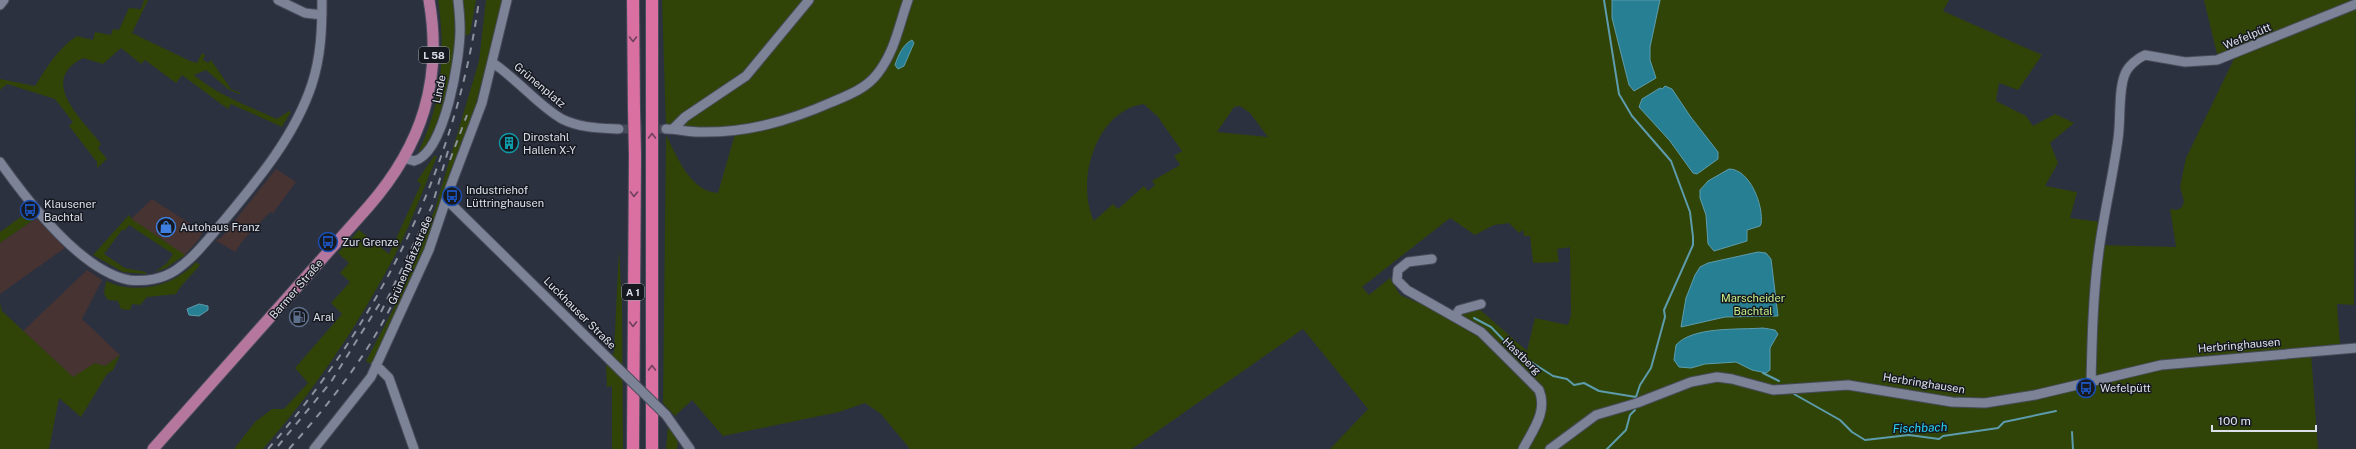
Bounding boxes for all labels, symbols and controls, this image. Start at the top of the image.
street label: Wefelpütt [2221,21,2273,51]
one-way arrow [629,36,638,42]
road number: L 58 [419,47,449,63]
street label: Grünenplatz [512,60,568,110]
street label: Linde [430,74,448,104]
place label: Dirostahl Hallen X-Y [523,131,576,156]
building icon: Dirostahl Hallen X-Y [498,132,520,154]
one-way arrow [648,133,656,139]
place label: Industriehof Lüttringhausen [466,184,544,209]
bus stop icon: Industriehof Lüttringhausen [441,185,463,207]
one-way arrow [630,191,638,197]
place label: Klausener Bachtal [44,198,96,223]
bus stop icon: Klausener Bachtal [19,199,41,221]
street label: Grünenplatzstraße [386,214,434,306]
shop icon: Autohaus Franz [155,216,177,238]
place label: Autohaus Franz [180,221,260,233]
bus stop icon: Zur Grenze [317,231,339,253]
place label: Zur Grenze [342,236,399,248]
street label: Barmer Straße [267,257,325,321]
street label: Luckhauser Straße [542,275,618,351]
road number: A 1 [622,284,644,300]
park label: Marscheider Bachtal [1721,292,1785,317]
fuel station icon: Aral [288,306,310,328]
place label: Aral [313,311,334,323]
one-way arrow [629,321,637,327]
street label: Hastberg [1501,335,1544,377]
street label: Herbringhausen [2197,335,2281,355]
one-way arrow [648,365,656,371]
street label: Herbringhausen [1882,371,1966,395]
bus stop icon: Wefelpütt [2075,377,2097,399]
place label: Wefelpütt [2100,382,2151,394]
scale bar [2212,407,2316,433]
text: 100 m [2218,414,2251,428]
water label: Fischbach [1892,420,1948,436]

